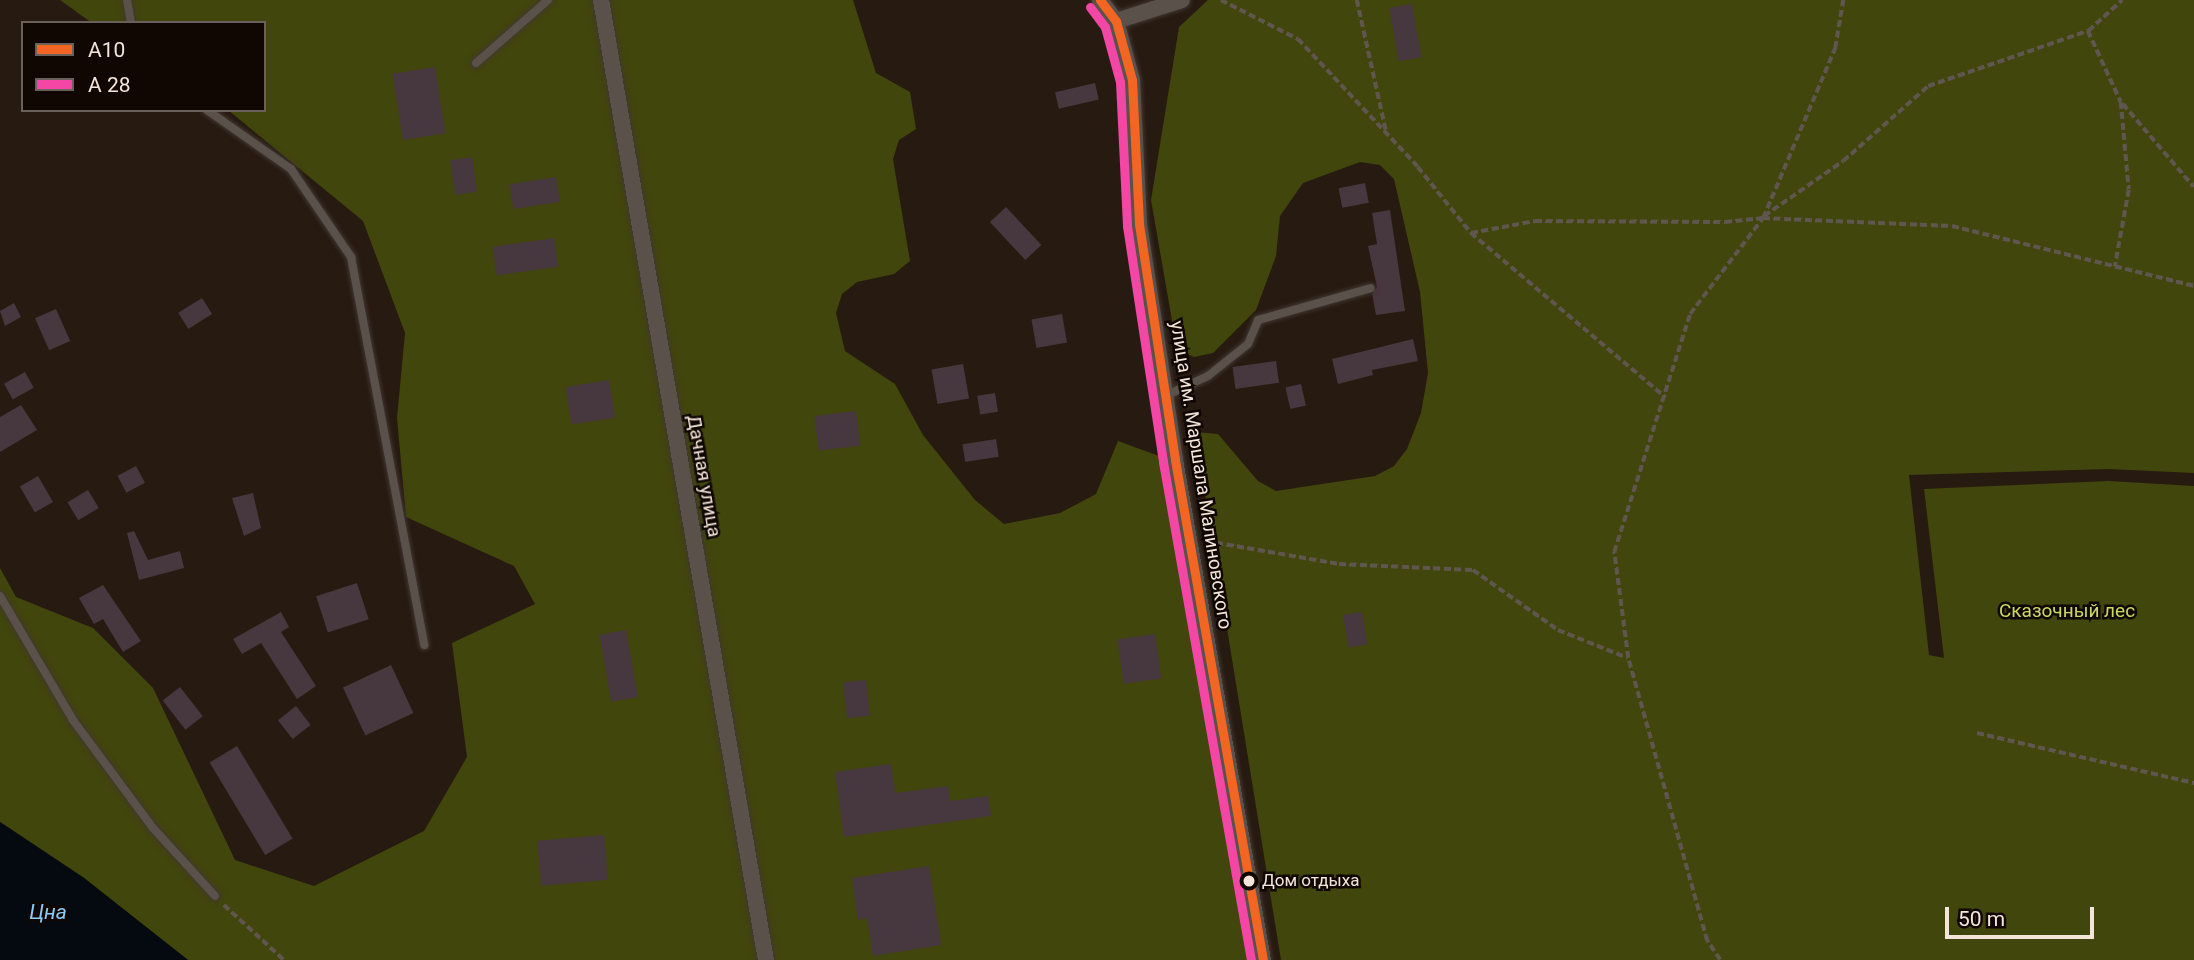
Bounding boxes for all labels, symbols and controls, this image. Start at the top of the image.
legend [21,21,266,112]
text: А10 [88,38,125,62]
text: А 28 [88,73,131,97]
street label: улица им. Маршала Малиновского [1165,319,1237,631]
street label: Дачная улица [682,413,726,539]
park label: Сказочный лес [1999,600,2135,622]
place label: Дом отдыха [1262,871,1359,891]
marker: Дом отдыха [1242,874,1256,888]
scale bar [1949,894,2098,938]
water label: Цна [29,899,67,925]
text: 50 m [1958,907,2005,931]

